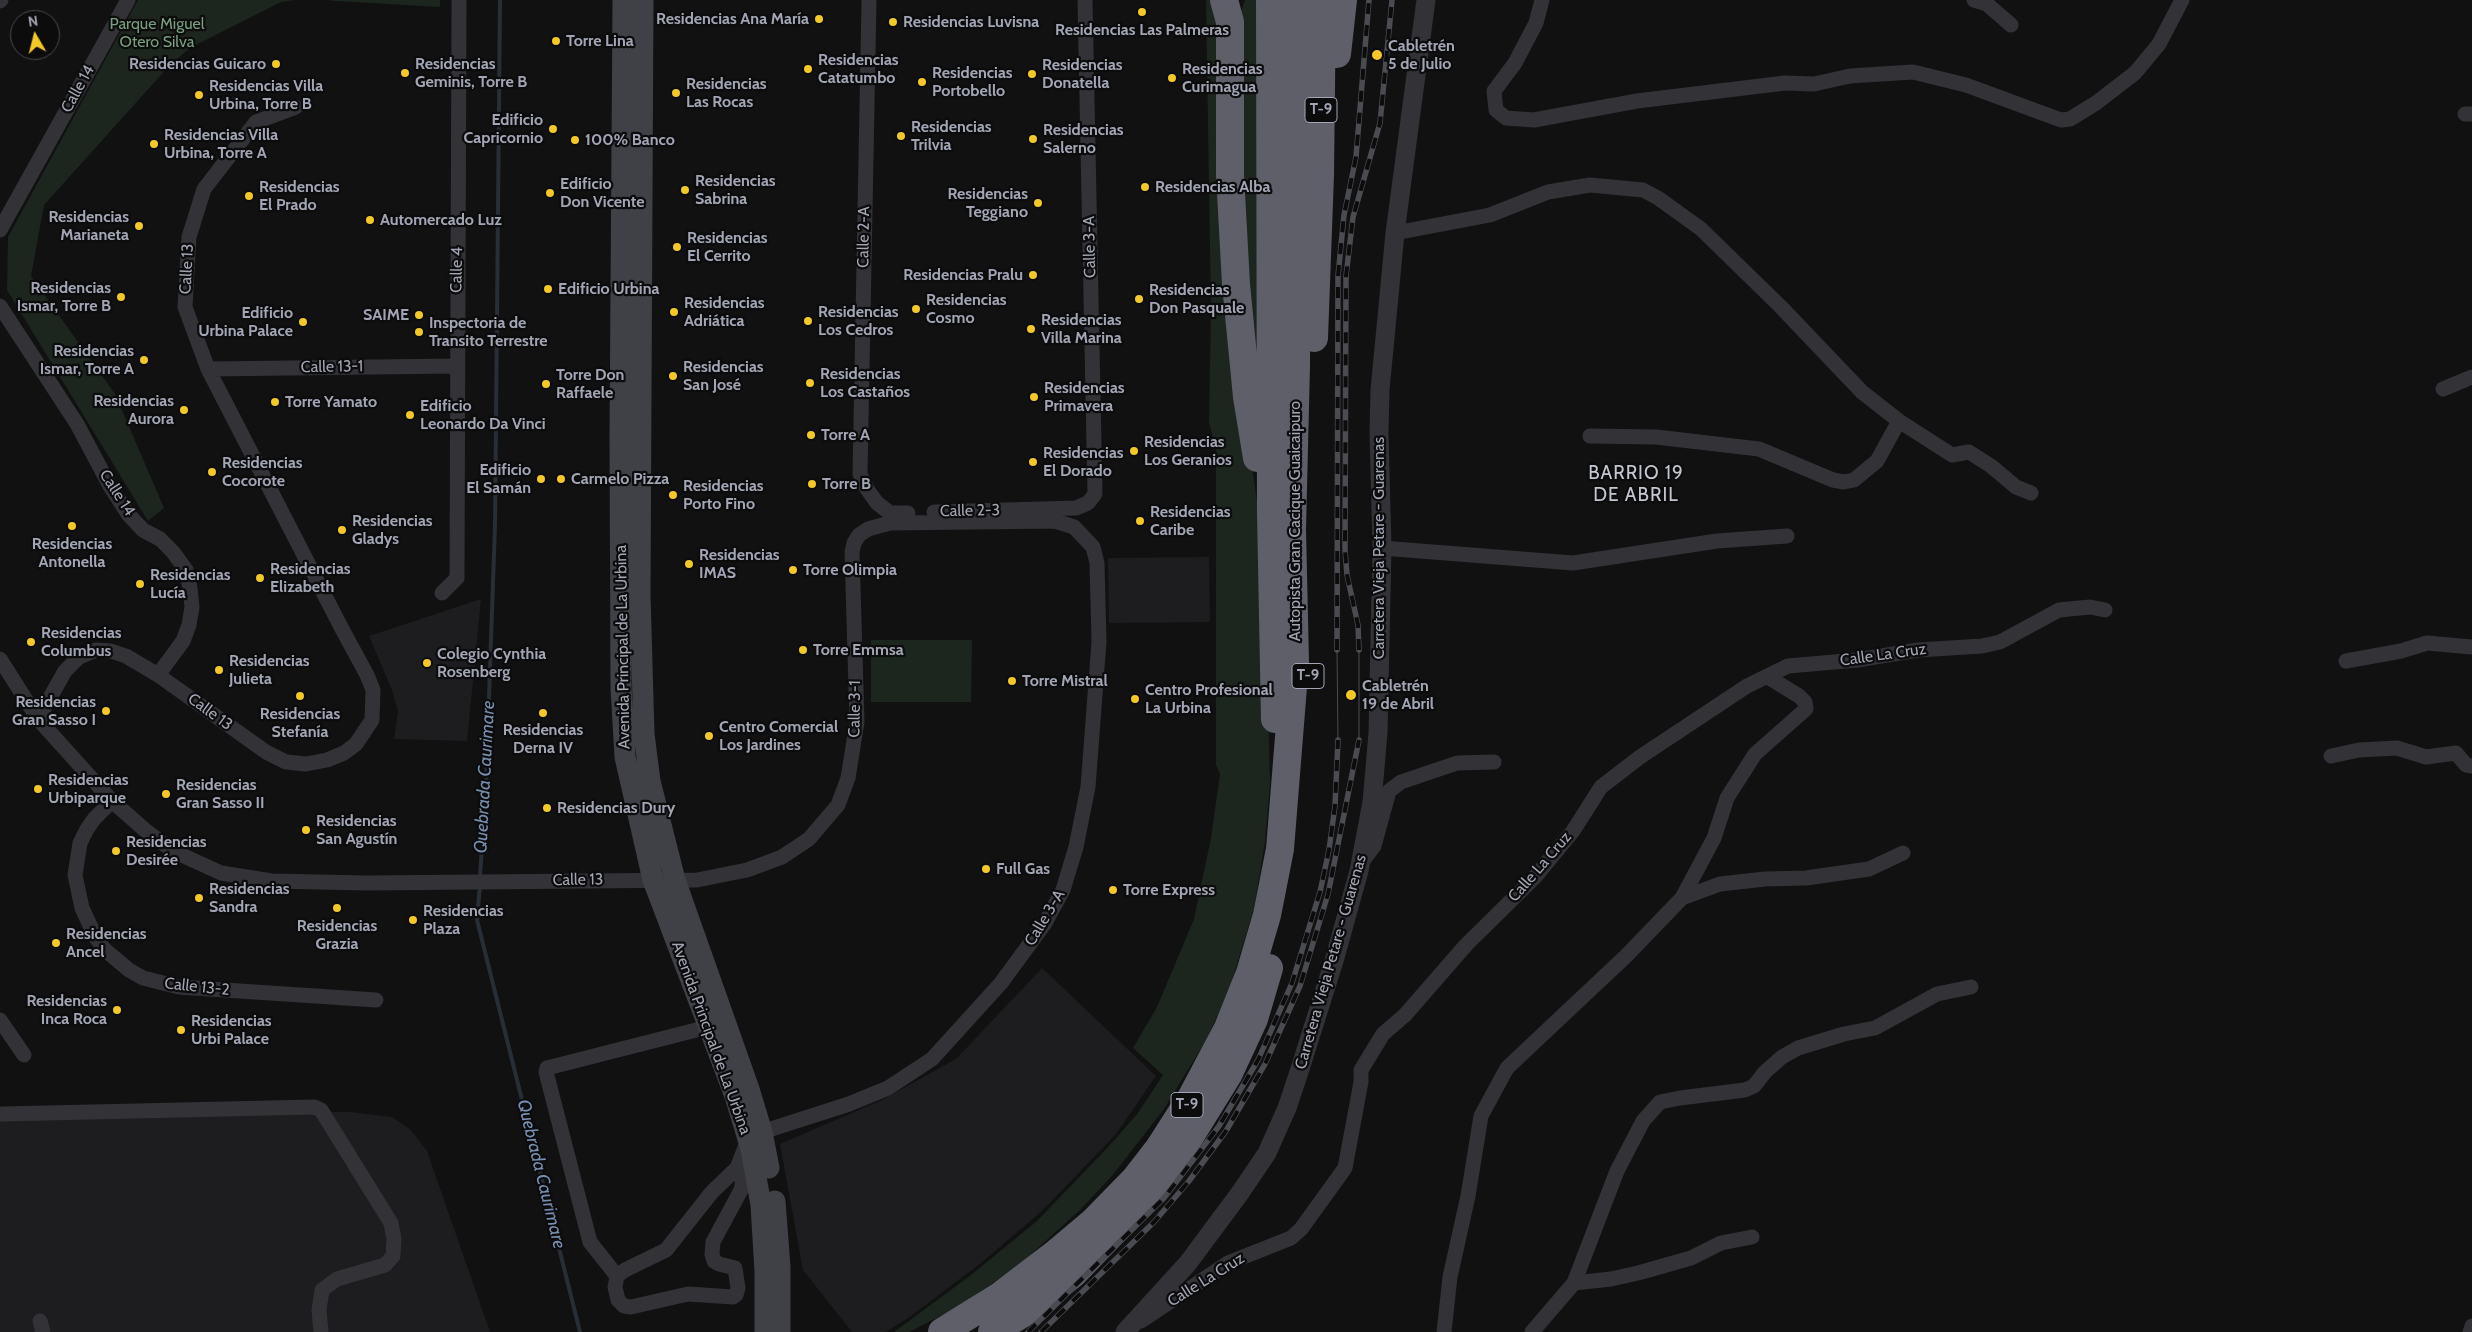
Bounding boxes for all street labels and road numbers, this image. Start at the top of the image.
street label: Calle 14 [57,62,99,116]
road number: T-9 [1305,98,1337,122]
street label: Calle 2-A [854,206,874,268]
street label: Calle 3-A [1080,216,1100,278]
street label: Calle 13 [176,243,198,295]
street label: Calle 4 [447,247,467,293]
street label: Calle 13-1 [301,357,363,377]
street label: Autopista Gran Cacique Guaicaipuro [1285,401,1305,641]
street label: Carretera Vieja Petare - Guarenas [1369,437,1389,659]
street label: Calle 14 [95,466,139,520]
street label: Calle 2-3 [940,501,1000,521]
street label: Avenida Principal de La Urbina [612,545,634,749]
street label: Calle La Cruz [1839,639,1927,671]
road number: T-9 [1292,664,1324,688]
street label: Calle 3-1 [845,680,865,738]
street label: Calle 13 [184,689,236,735]
street label: Calle La Cruz [1504,828,1576,906]
street label: Carretera Vieja Petare - Guarenas [1291,853,1371,1071]
street label: Calle 13 [553,870,603,890]
street label: Calle 3-A [1021,886,1069,950]
street label: Avenida Principal de La Urbina [667,939,755,1137]
street label: Calle 13-2 [163,974,231,1000]
road number: T-9 [1171,1092,1203,1118]
street label: Calle La Cruz [1164,1249,1248,1311]

